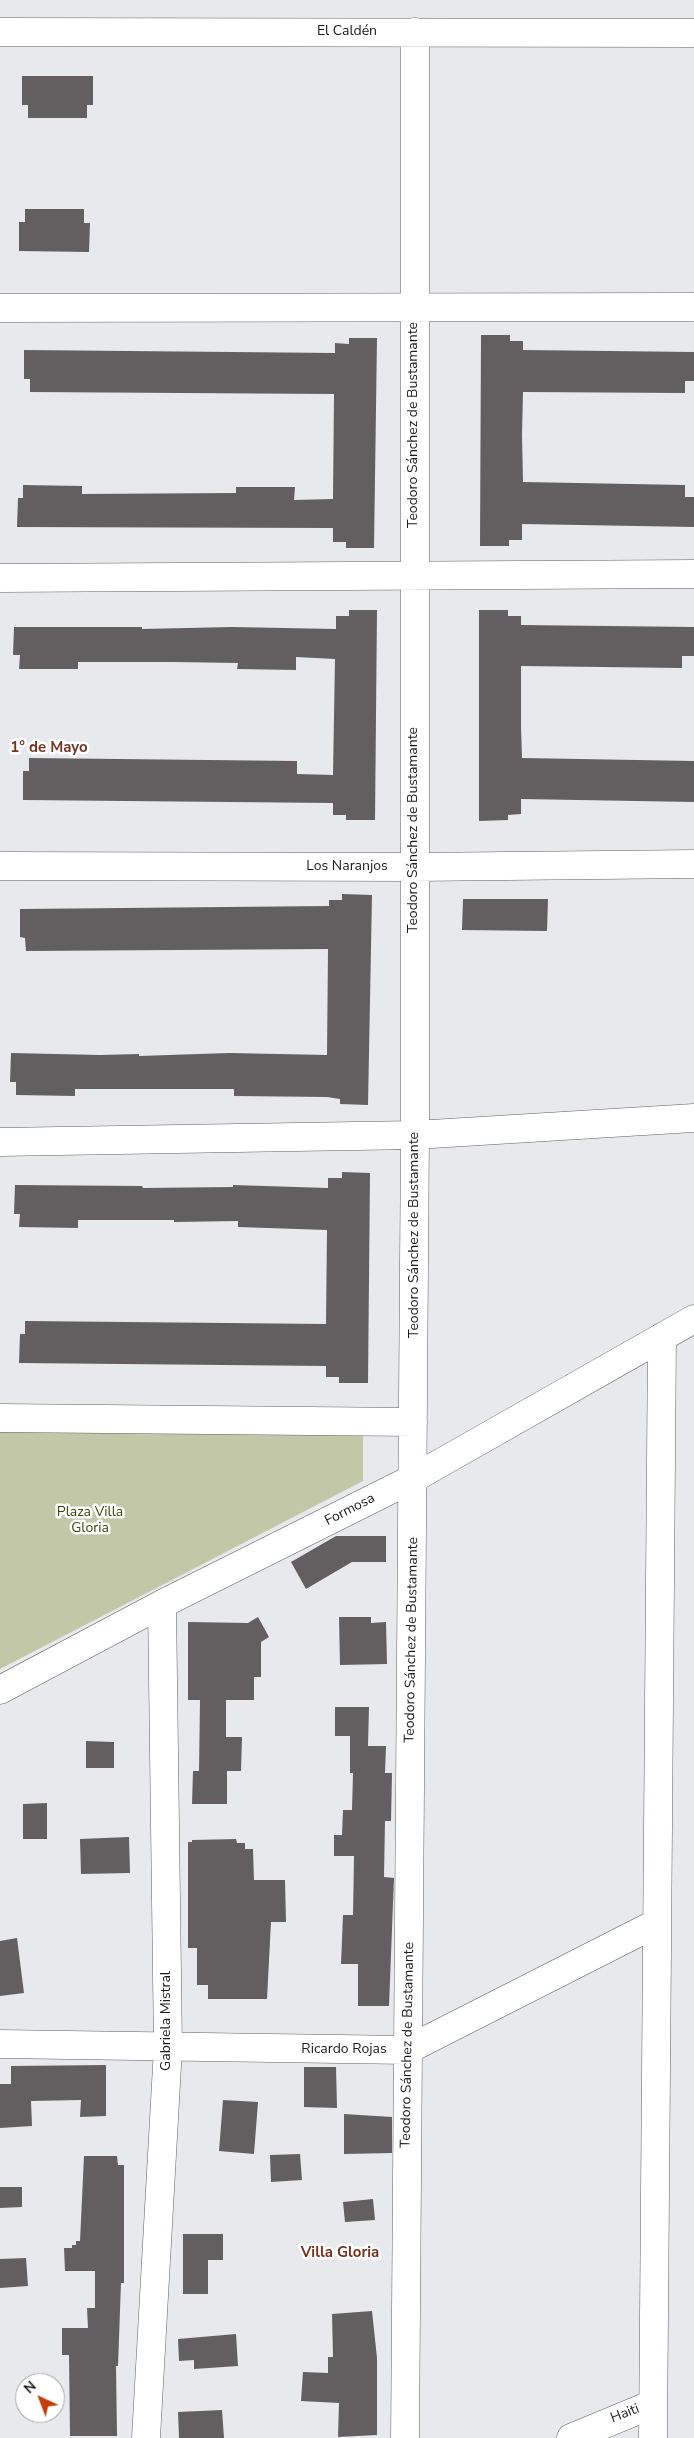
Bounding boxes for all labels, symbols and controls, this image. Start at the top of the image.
street label: El Caldén [317,24,377,40]
street label: Teodoro Sánchez de Bustamante [406,322,422,528]
street label: Teodoro Sánchez de Bustamante [406,727,422,933]
district label: 1° de Mayo [10,739,88,757]
street label: Los Naranjos [306,859,388,875]
street label: Teodoro Sánchez de Bustamante [407,1132,423,1338]
street label: Formosa [322,1490,378,1530]
park label: Plaza Villa Gloria [57,1505,123,1538]
street label: Teodoro Sánchez de Bustamante [402,1537,422,1743]
street label: Teodoro Sánchez de Bustamante [398,1942,418,2148]
street label: Gabriela Mistral [159,1971,175,2071]
street label: Ricardo Rojas [301,2042,387,2058]
district label: Villa Gloria [301,2244,379,2262]
north arrow [15,2373,65,2423]
text: N [20,2377,40,2398]
street label: Haiti [608,2401,642,2427]

